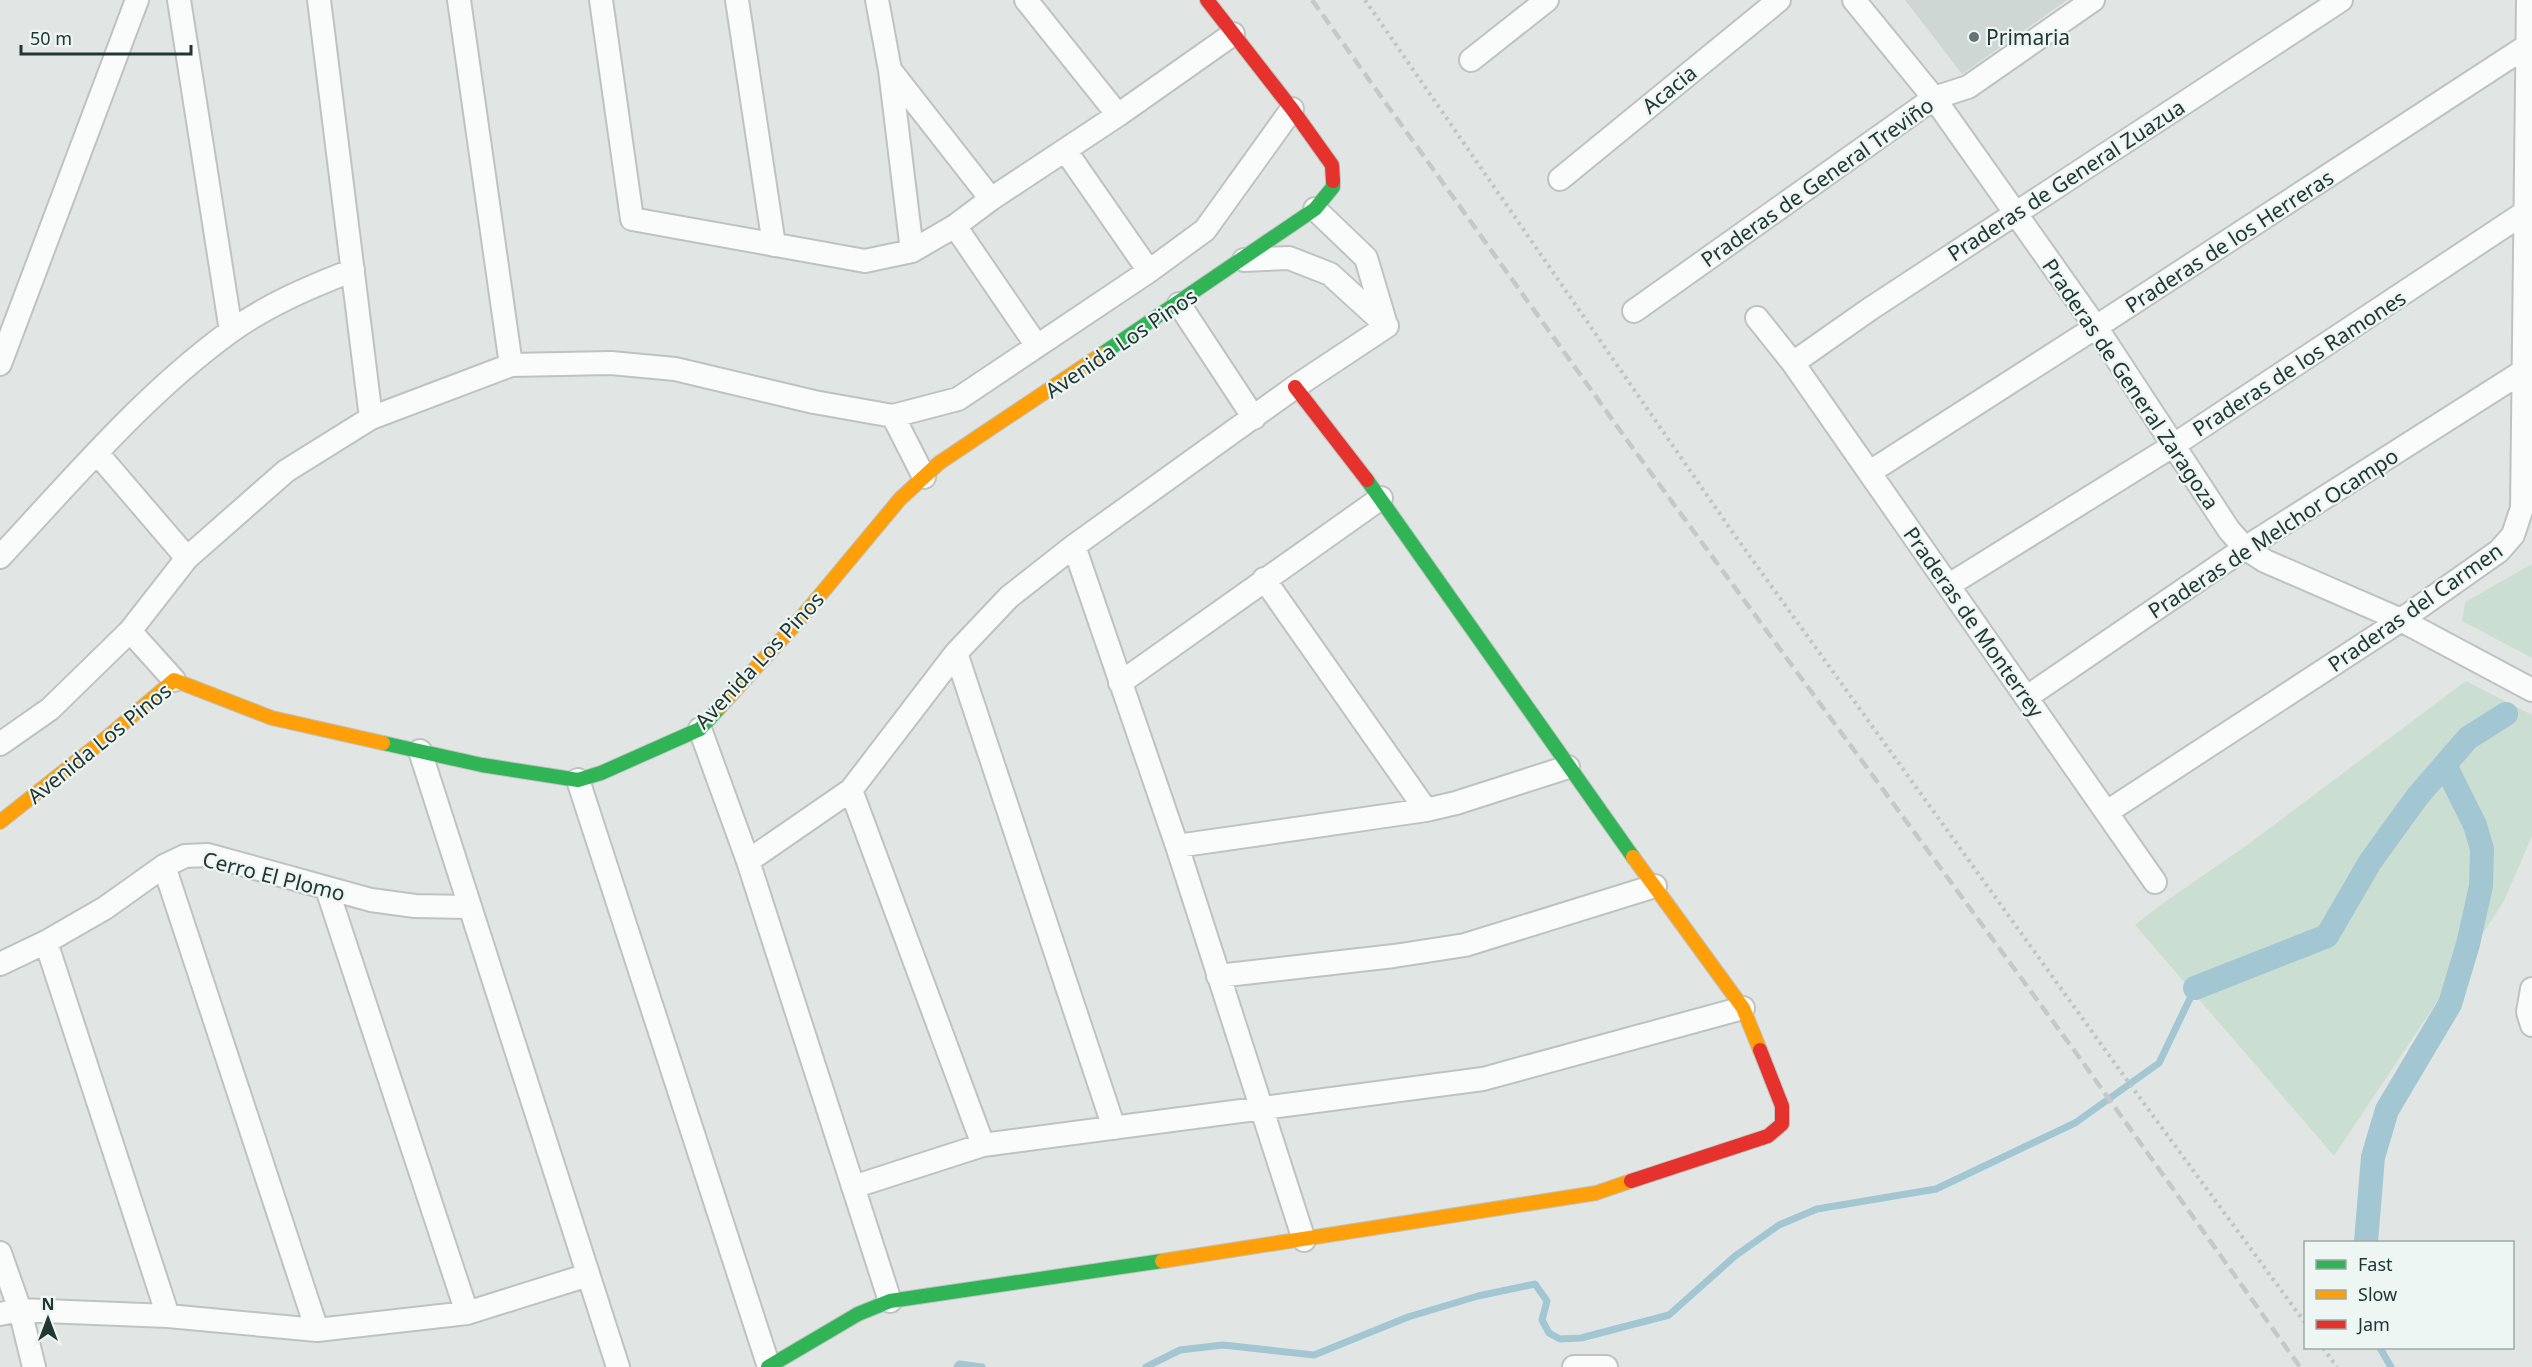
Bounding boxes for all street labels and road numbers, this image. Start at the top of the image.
street label: Acacia [1636,58,1702,120]
street label: Praderas de General Treviño [1695,91,1939,273]
street label: Praderas de General Zuazua [1942,93,2190,267]
street label: Praderas de los Herreras [2119,163,2339,319]
street label: Praderas de General Zaragoza [2036,253,2226,515]
street label: Avenida Los Pinos [1040,282,1202,404]
street label: Praderas de los Ramones [2187,283,2411,443]
street label: Praderas de Melchor Ocampo [2143,441,2403,625]
street label: Praderas de Monterrey [1898,521,2051,723]
street label: Praderas del Carmen [2322,536,2508,678]
street label: Avenida Los Pinos [688,586,830,734]
street label: Avenida Los Pinos [21,676,177,810]
street label: Cerro El Plomo [200,845,348,907]

